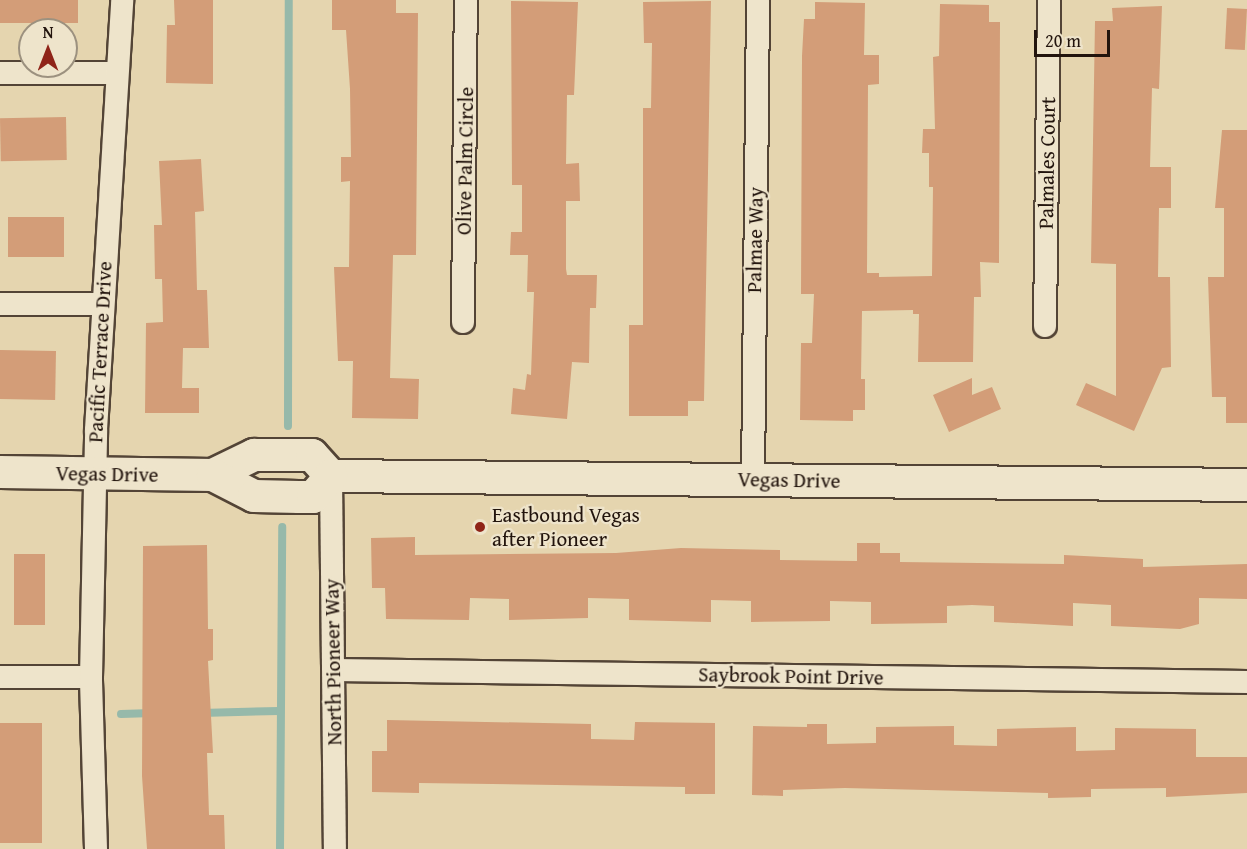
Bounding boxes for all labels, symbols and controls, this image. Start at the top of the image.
north arrow [18,18,78,78]
scale bar [1037,18,1114,56]
text: N [43,20,53,44]
text: 20 m [1045,27,1081,54]
street label: Olive Palm Circle [451,87,479,235]
street label: Palmales Court [1033,97,1061,229]
street label: Palmae Way [741,187,769,293]
street label: Pacific Terrace Drive [83,261,117,443]
street label: Vegas Drive [55,461,159,487]
street label: Vegas Drive [737,467,841,493]
place label: Eastbound Vegas after Pioneer [492,502,640,552]
marker: Eastbound Vegas after Pioneer [473,520,487,534]
street label: North Pioneer Way [319,578,347,746]
street label: Saybrook Point Drive [698,662,884,690]

